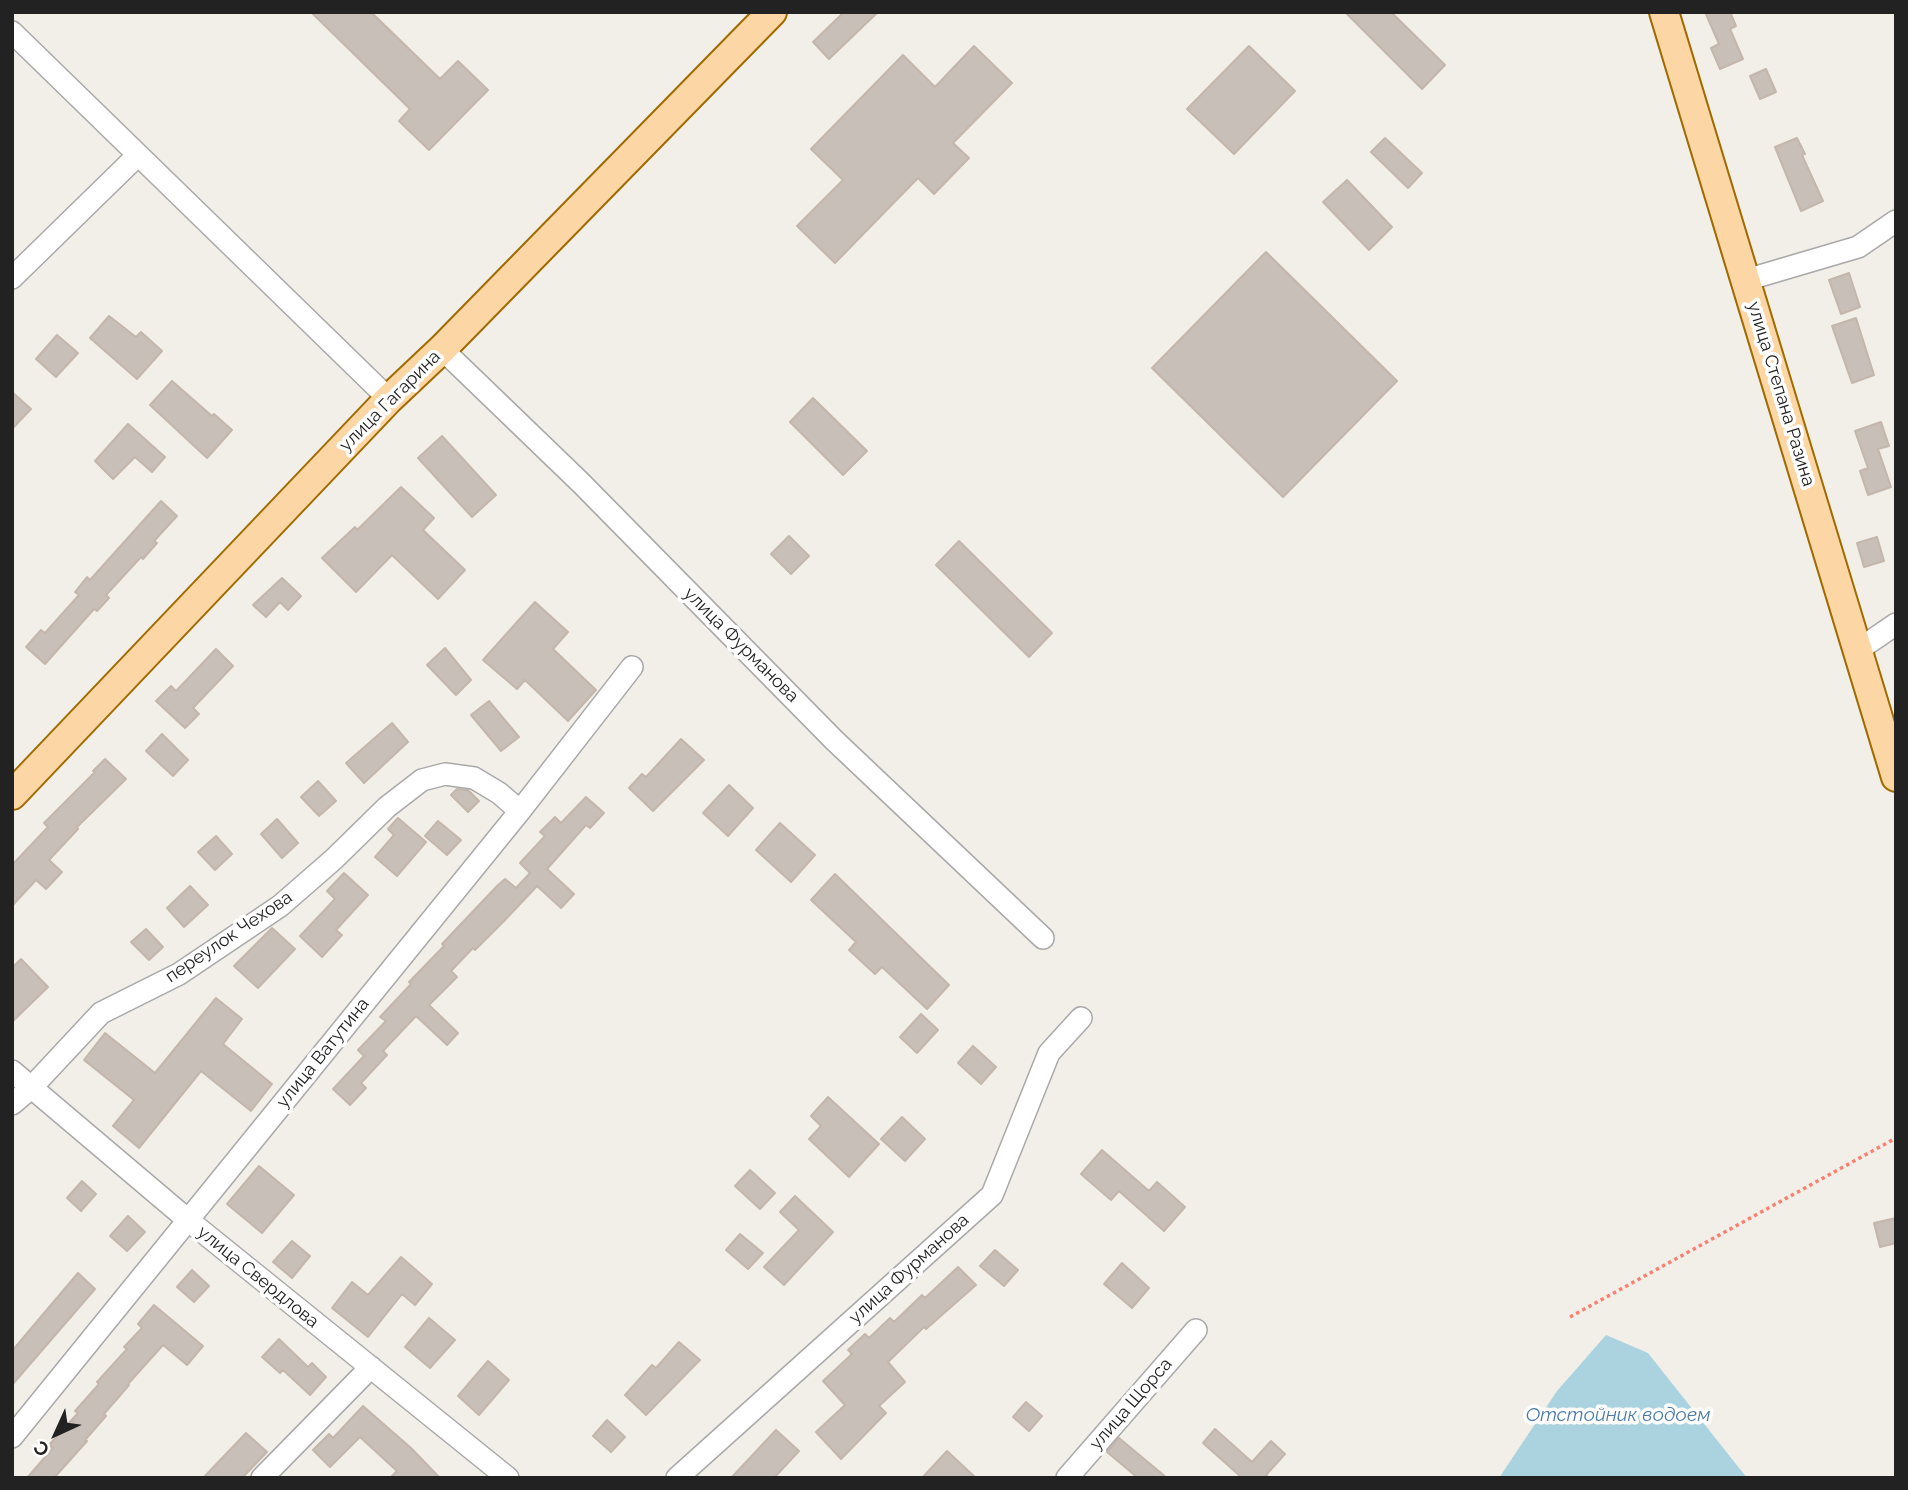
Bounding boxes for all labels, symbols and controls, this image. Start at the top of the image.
street label: улица Степана Разина [1743,299,1819,489]
street label: улица Гагарина [335,346,445,456]
street label: улица Фурманова [679,583,803,707]
street label: переулок Чехова [162,887,296,987]
street label: улица Ватутина [272,994,374,1112]
street label: улица Фурманова [845,1209,973,1329]
street label: улица Свердлова [193,1221,323,1333]
street label: улица Щорса [1085,1354,1177,1454]
north arrow [21,1399,91,1469]
water label: Отстойник водоем [1526,1404,1710,1426]
text: С [29,1436,54,1461]

